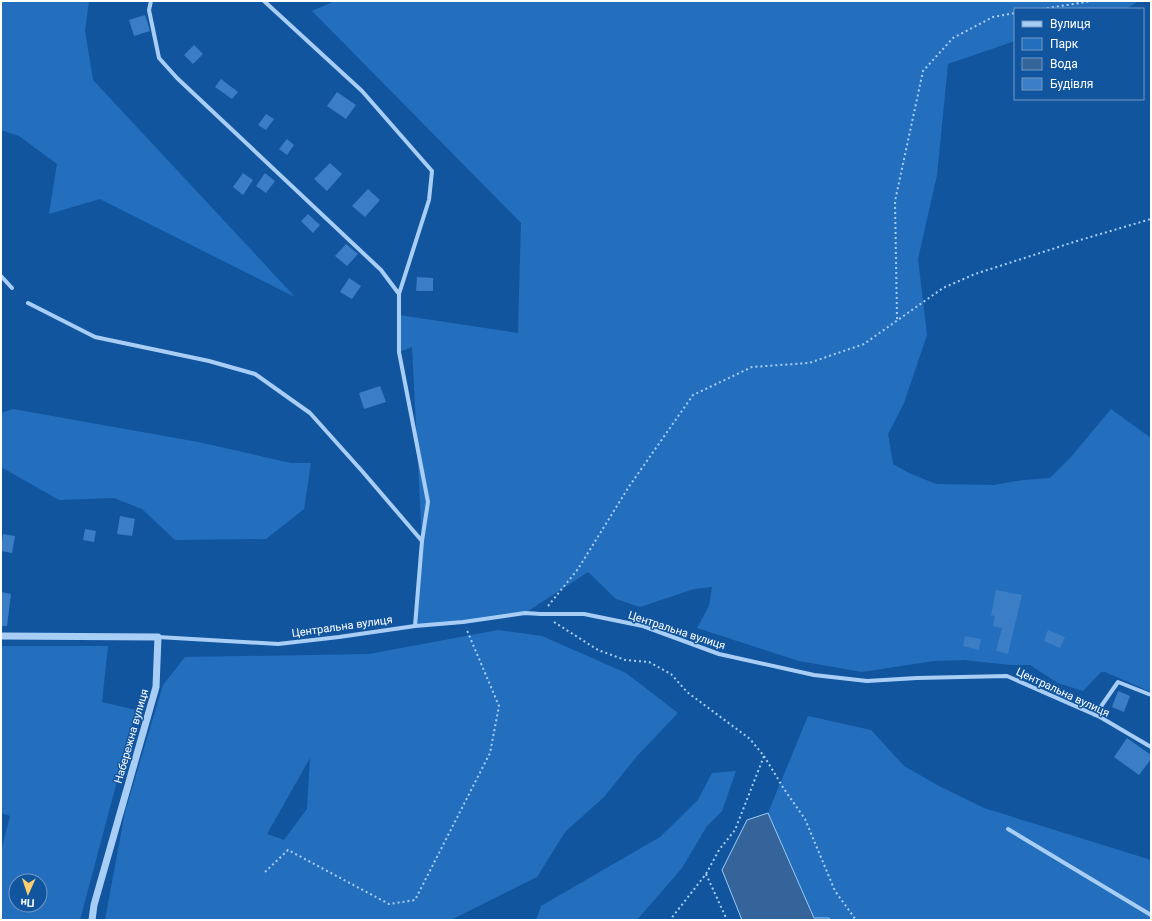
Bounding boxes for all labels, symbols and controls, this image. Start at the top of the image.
legend [1014,8,1144,100]
text: Вулиця [1050,17,1091,31]
text: Парк [1050,37,1079,51]
text: Вода [1050,57,1078,71]
text: Будівля [1050,77,1093,91]
street label: Центральна вулиця [627,609,727,652]
street label: Центральна вулиця [291,613,393,640]
street label: Центральна вулиця [1014,665,1112,720]
street label: Набережна вулиця [112,687,151,785]
north arrow [8,873,48,913]
text: Пн [20,896,35,909]

